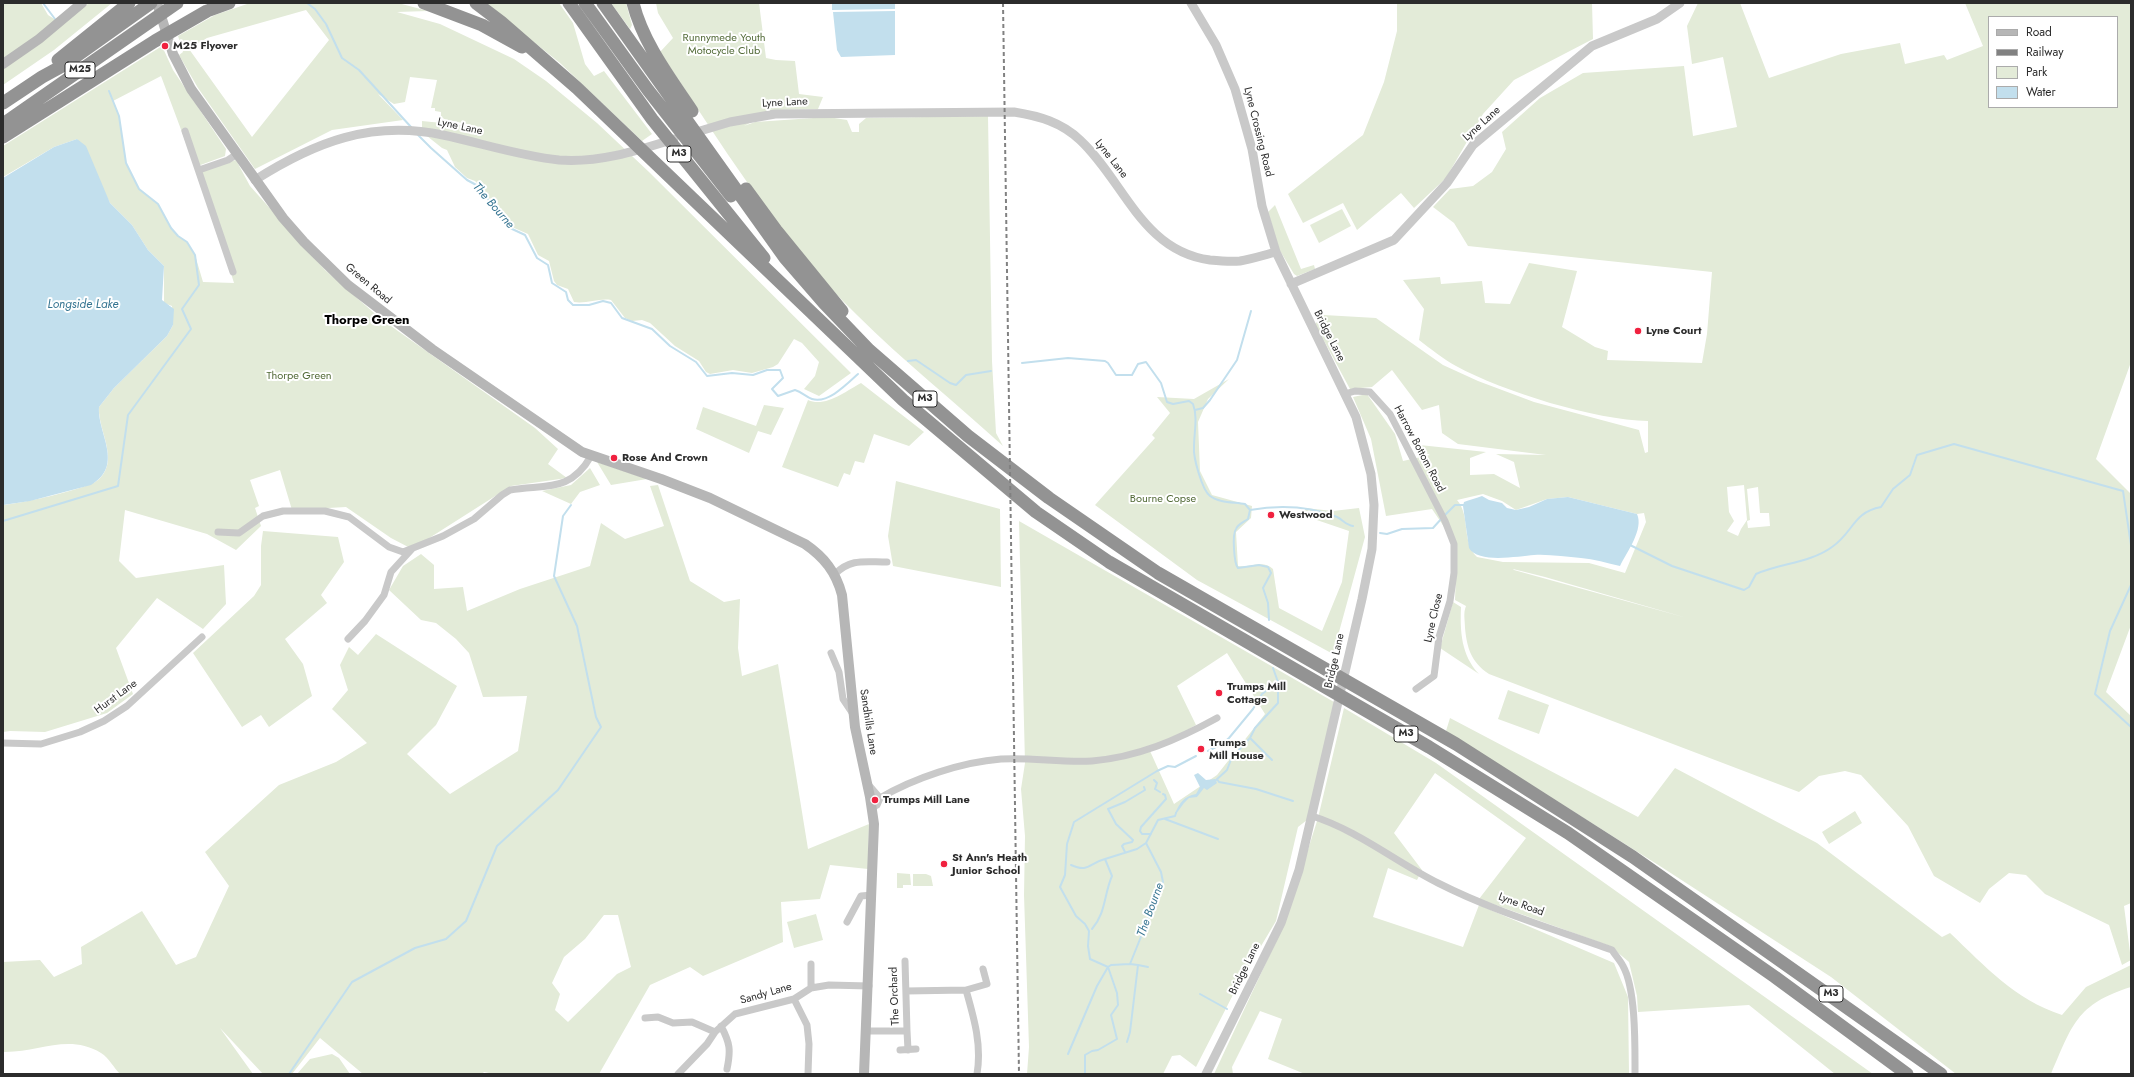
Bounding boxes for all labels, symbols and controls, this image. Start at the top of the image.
legend [1988,16,2118,108]
text: Road [2026,23,2052,41]
park label: Runnymede Youth Motocycle Club [682,31,766,57]
place label: M25 Flyover [173,39,238,53]
marker: M25 Flyover [160,41,170,51]
text: Railway [2026,43,2064,61]
road number: M25 [65,62,95,78]
text: Park [2026,63,2047,81]
text: Water [2026,83,2056,101]
street label: Lyne Crossing Road [1240,86,1276,178]
street label: Lyne Lane [762,95,808,111]
street label: Lyne Lane [1461,104,1503,144]
street label: Lyne Lane [436,116,484,138]
street label: Lyne Lane [1092,137,1130,181]
road number: M3 [667,146,691,162]
water label: The Bourne [469,180,517,232]
street label: Green Road [342,261,394,307]
water label: Longside Lake [47,298,119,312]
street label: Bridge Lane [1310,308,1348,364]
district label: Thorpe Green [324,313,410,329]
place label: Lyne Court [1646,324,1701,338]
marker: Lyne Court [1633,326,1643,336]
park label: Thorpe Green [266,369,332,383]
road number: M3 [913,391,937,407]
street label: Harrow Bottom Road [1391,403,1447,495]
place label: Rose And Crown [622,451,708,465]
marker: Rose And Crown [609,453,619,463]
park label: Bourne Copse [1130,492,1196,506]
place label: Westwood [1279,508,1333,522]
marker: Westwood [1266,510,1276,520]
street label: Lyne Close [1422,592,1446,644]
street label: Bridge Lane [1322,632,1348,690]
street label: Hurst Lane [92,677,140,717]
place label: Trumps Mill Cottage [1227,680,1286,706]
street label: Sandhills Lane [856,688,880,756]
marker: Trumps Mill Cottage [1214,688,1224,698]
road number: M3 [1394,726,1418,742]
place label: Trumps Mill House [1209,736,1264,762]
marker: Trumps Mill House [1196,744,1206,754]
place label: Trumps Mill Lane [883,793,970,807]
marker: Trumps Mill Lane [870,795,880,805]
place label: St Ann's Heath Junior School [952,851,1027,877]
marker: St Ann's Heath Junior School [939,859,949,869]
water label: The Bourne [1135,881,1167,939]
street label: Lyne Road [1496,891,1546,919]
street label: Bridge Lane [1227,941,1263,997]
street label: The Orchard [887,967,903,1025]
street label: Sandy Lane [739,980,793,1008]
road number: M3 [1819,986,1843,1002]

